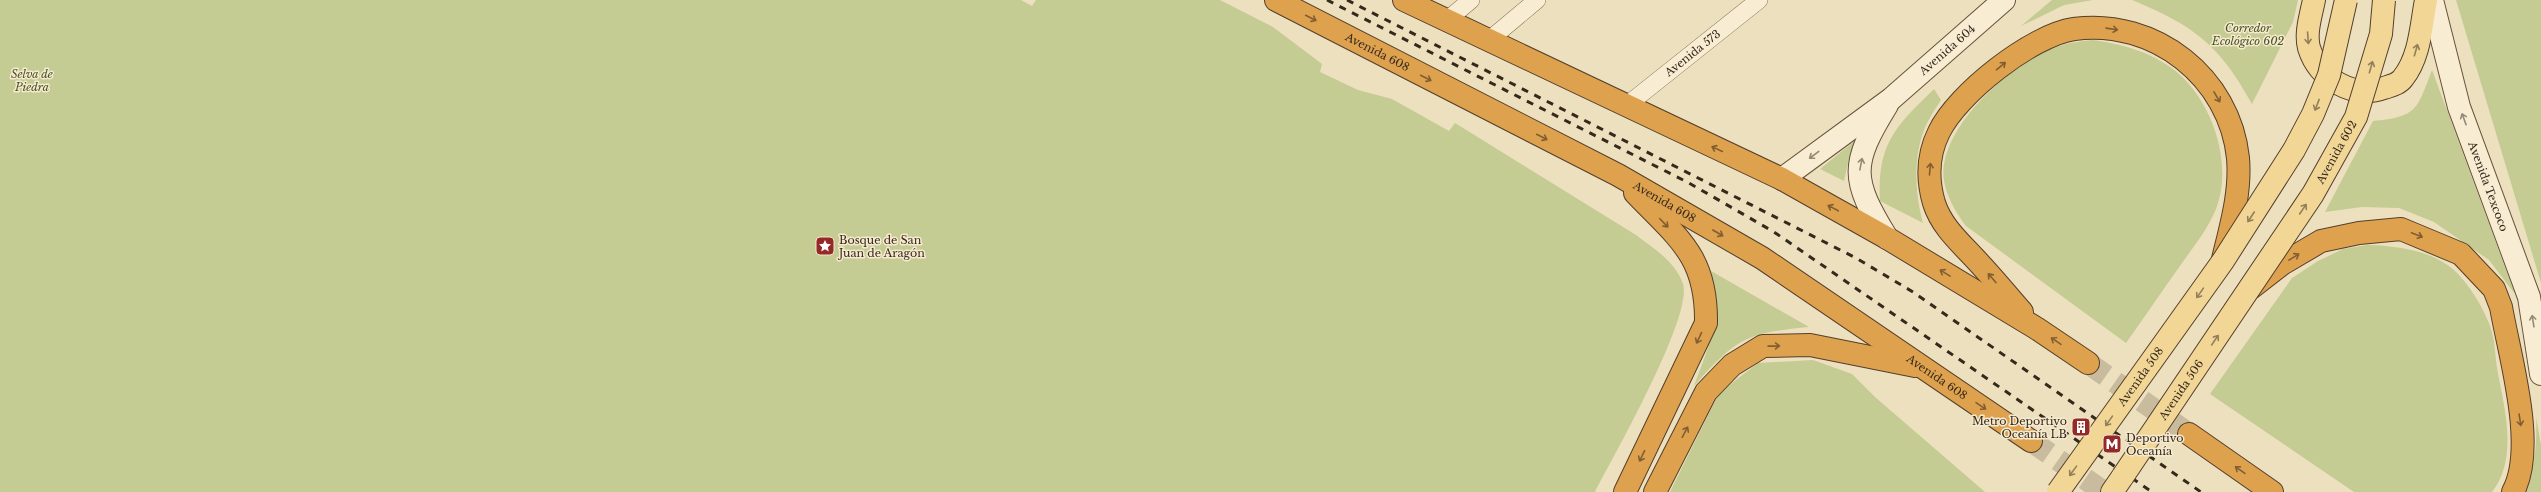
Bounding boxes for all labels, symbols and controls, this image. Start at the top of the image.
one-way arrow [1305,15,1317,22]
street label: Avenida 604 [1916,21,1978,79]
park label: Corredor Ecológico 602 [2211,21,2284,48]
one-way arrow [2105,25,2118,33]
street label: Avenida 573 [1661,26,1723,80]
street label: Avenida 608 [1342,29,1412,74]
one-way arrow [2305,31,2312,44]
one-way arrow [2413,43,2420,56]
one-way arrow [1995,61,2006,70]
one-way arrow [2368,61,2375,74]
park label: Selva de Piedra [11,67,53,94]
one-way arrow [1420,75,1432,82]
one-way arrow [2213,91,2221,103]
one-way arrow [2312,98,2320,110]
one-way arrow [2459,114,2467,126]
street label: Avenida 602 [2313,118,2360,187]
one-way arrow [1536,133,1548,141]
street label: Avenida Texcoco [2465,139,2511,233]
one-way arrow [1711,145,1723,152]
one-way arrow [1808,151,1819,159]
one-way arrow [1857,158,1865,171]
one-way arrow [1926,163,1933,176]
street label: Avenida 608 [1630,178,1699,225]
one-way arrow [2300,203,2308,215]
one-way arrow [1827,204,1839,211]
one-way arrow [2247,211,2255,222]
one-way arrow [1659,218,1669,228]
one-way arrow [1711,229,1723,237]
one-way arrow [2410,231,2422,239]
place label: Bosque de San Juan de Aragón [837,233,925,260]
place icon: Bosque de San Juan de Aragón [814,235,836,257]
one-way arrow [2288,253,2300,261]
one-way arrow [1939,268,1951,276]
one-way arrow [1988,273,1997,283]
one-way arrow [2196,287,2204,298]
one-way arrow [2528,315,2536,328]
one-way arrow [1695,332,1702,344]
one-way arrow [2211,334,2219,345]
one-way arrow [2050,337,2061,345]
one-way arrow [1767,342,1780,349]
street label: Avenida 508 [2114,344,2166,410]
street label: Avenida 608 [1903,351,1970,403]
street label: Avenida 506 [2155,357,2206,423]
one-way arrow [1975,402,1986,410]
one-way arrow [2516,413,2524,426]
place label: Metro Deportivo Oceanía LB [1972,414,2067,441]
building icon: Metro Deportivo Oceanía LB [2070,416,2092,438]
one-way arrow [2105,416,2113,427]
one-way arrow [1682,426,1689,438]
place label: Deportivo Oceanía [2126,431,2183,458]
metro station icon: Deportivo Oceanía [2101,433,2123,455]
one-way arrow [1638,449,1645,461]
one-way arrow [2069,466,2077,477]
one-way arrow [2235,466,2246,474]

